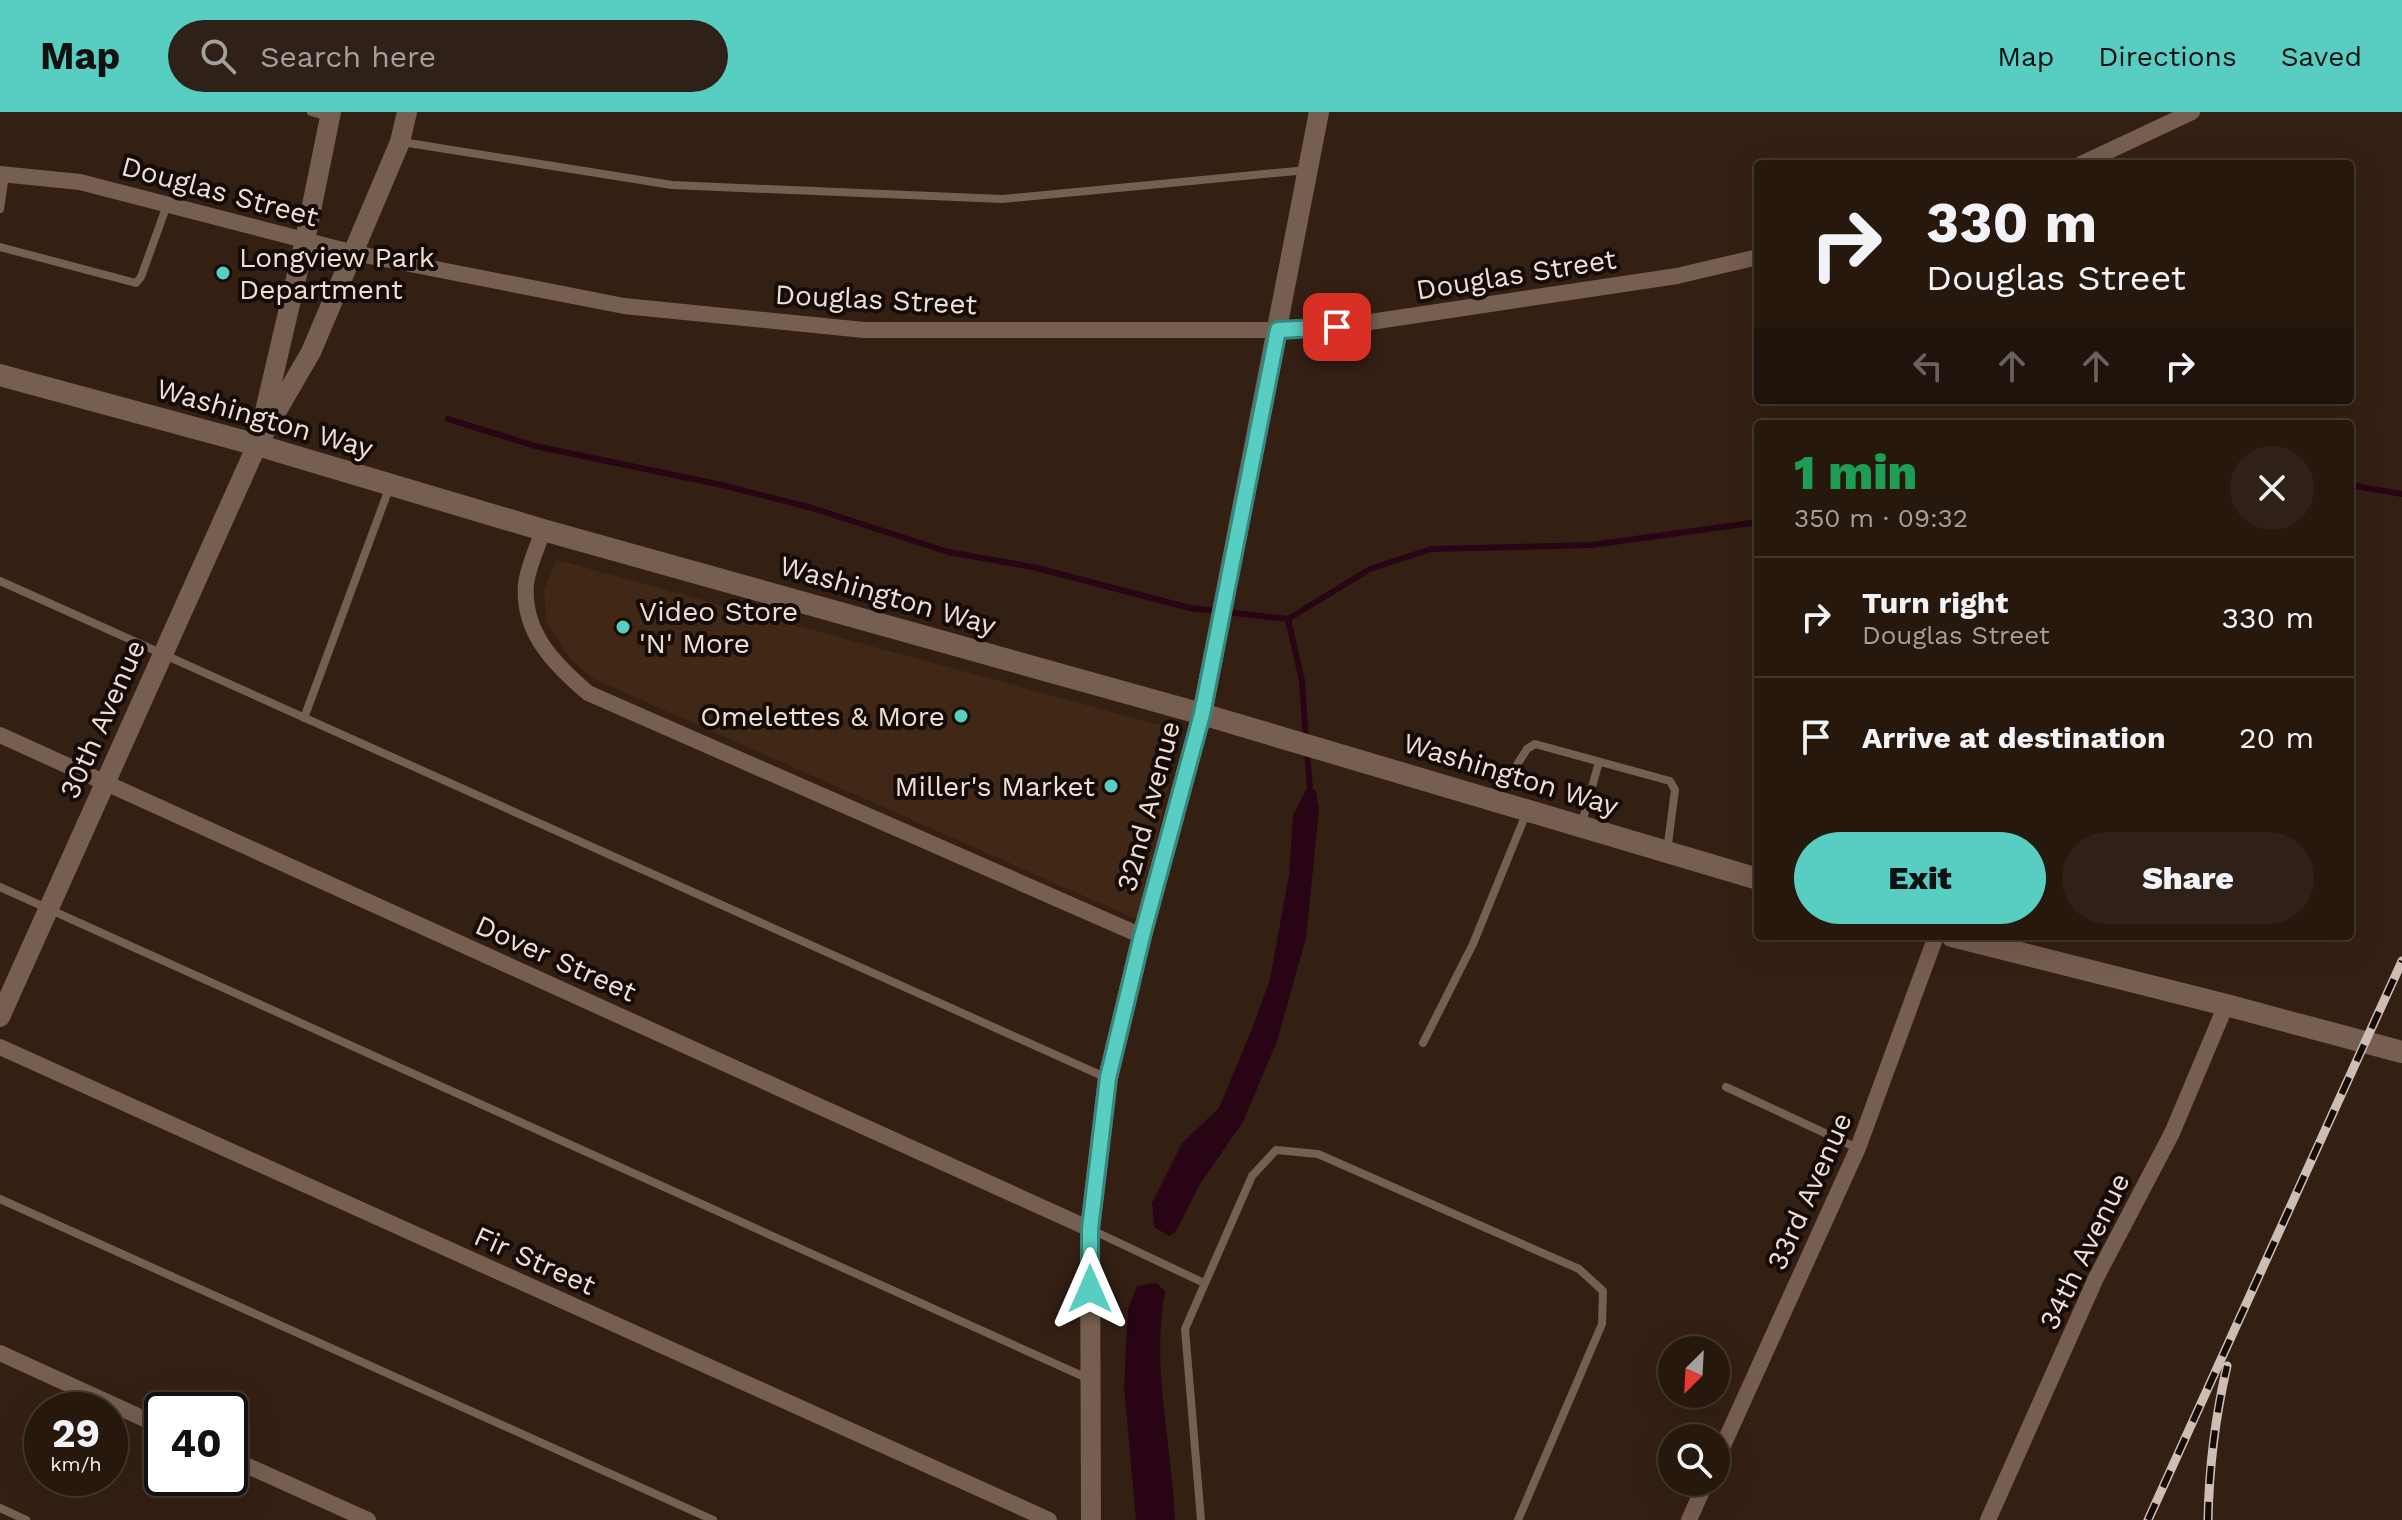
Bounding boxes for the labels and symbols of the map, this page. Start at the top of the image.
street label: Douglas Street [118,149,322,234]
place label: Longview Park Department [239,241,435,306]
street label: Douglas Street [1414,242,1619,307]
marker: Longview Park Department [214,264,232,282]
street label: Douglas Street [774,278,978,321]
pin [1303,293,1371,361]
street label: Washington Way [153,372,377,465]
street label: Washington Way [776,549,1000,642]
place label: Video Store 'N' More [639,595,798,660]
marker: Video Store 'N' More [614,618,632,636]
street label: 30th Avenue [53,635,152,804]
place label: Omelettes & More [700,700,945,733]
marker: Omelettes & More [952,707,970,725]
street label: 32nd Avenue [1110,717,1187,895]
street label: Washington Way [1399,726,1623,823]
place label: Miller's Market [895,770,1095,803]
marker: Miller's Market [1102,777,1120,795]
street label: Dover Street [470,908,641,1009]
street label: 33rd Avenue [1760,1107,1859,1275]
street label: 34th Avenue [2032,1168,2137,1335]
street label: Fir Street [469,1219,601,1302]
position arrow [1048,1247,1132,1331]
north arrow [1658,1336,1730,1408]
speed limit sign: 40 [144,1392,248,1496]

